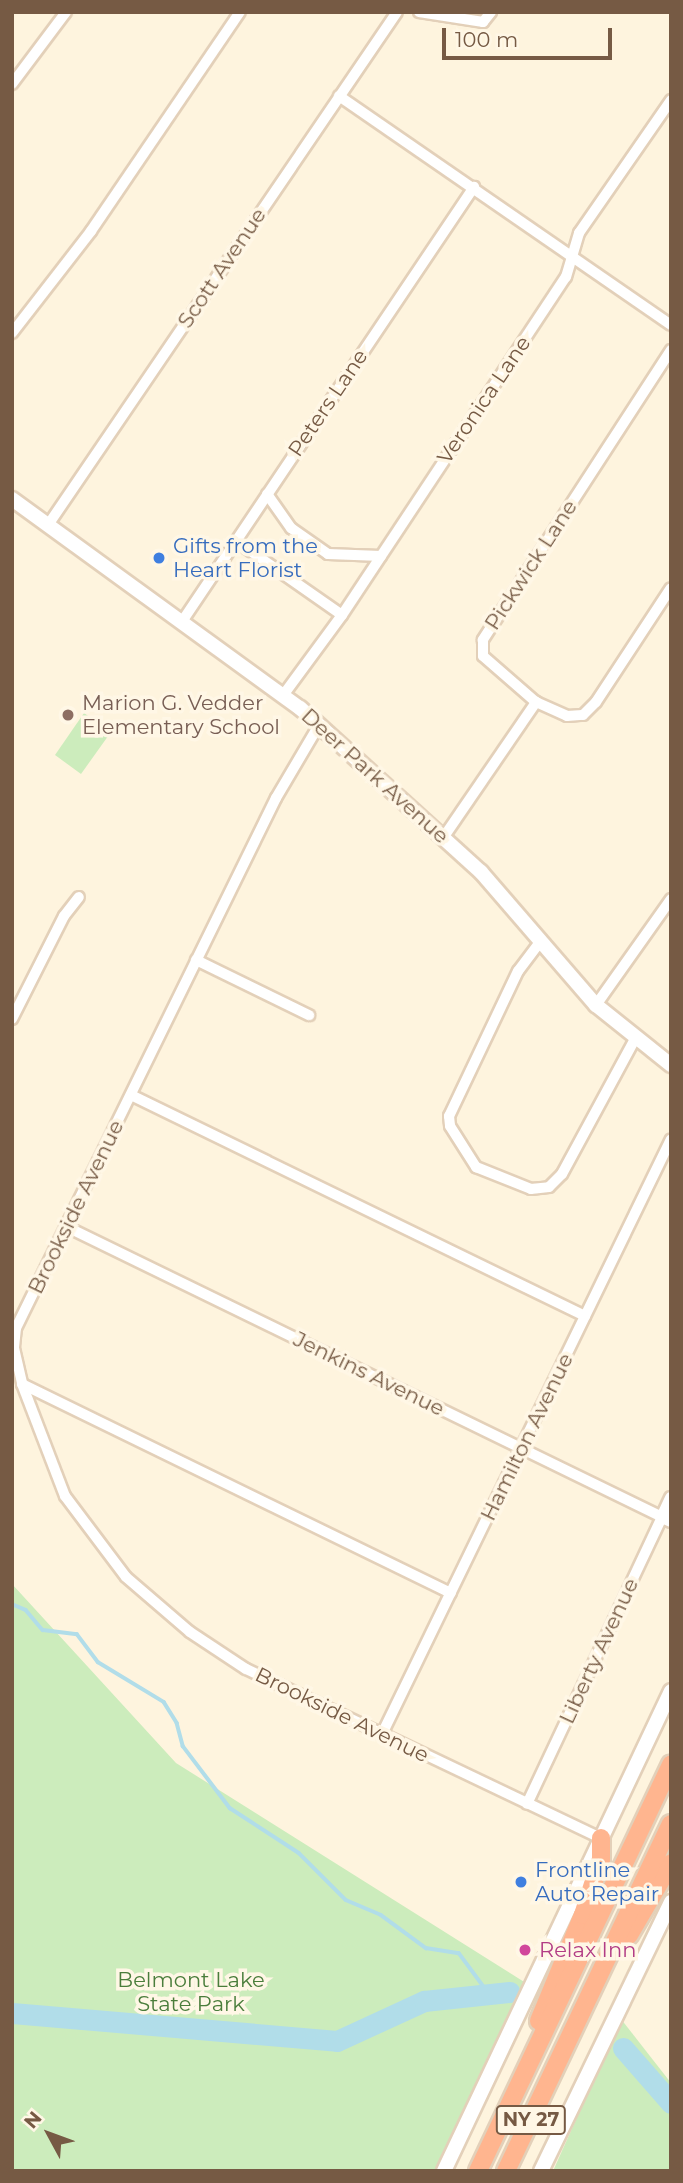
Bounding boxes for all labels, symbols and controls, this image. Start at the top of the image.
scale bar [445,14,615,58]
text: 100 m [455,27,518,52]
street label: Scott Avenue [173,203,271,333]
street label: Veronica Lane [432,331,536,469]
street label: Peters Lane [283,345,373,461]
street label: Pickwick Lane [480,495,582,635]
place label: Gifts from the Heart Florist [173,533,318,583]
marker: Gifts from the Heart Florist [151,550,167,566]
place label: Marion G. Vedder Elementary School [82,690,280,740]
street label: Deer Park Avenue [296,703,454,849]
marker: Marion G. Vedder Elementary School [60,707,76,723]
street label: Brookside Avenue [23,1116,129,1298]
street label: Jenkins Avenue [289,1327,449,1421]
street label: Hamilton Avenue [476,1349,578,1525]
street label: Liberty Avenue [554,1574,644,1728]
street label: Brookside Avenue [251,1662,433,1768]
place label: Frontline Auto Repair [535,1857,659,1907]
marker: Frontline Auto Repair [513,1874,529,1890]
place label: Relax Inn [539,1937,636,1963]
marker: Relax Inn [517,1942,533,1958]
park label: Belmont Lake State Park [117,1967,265,2017]
north arrow [14,2099,84,2169]
road number: NY 27 [494,2104,568,2136]
text: N [19,2107,46,2133]

